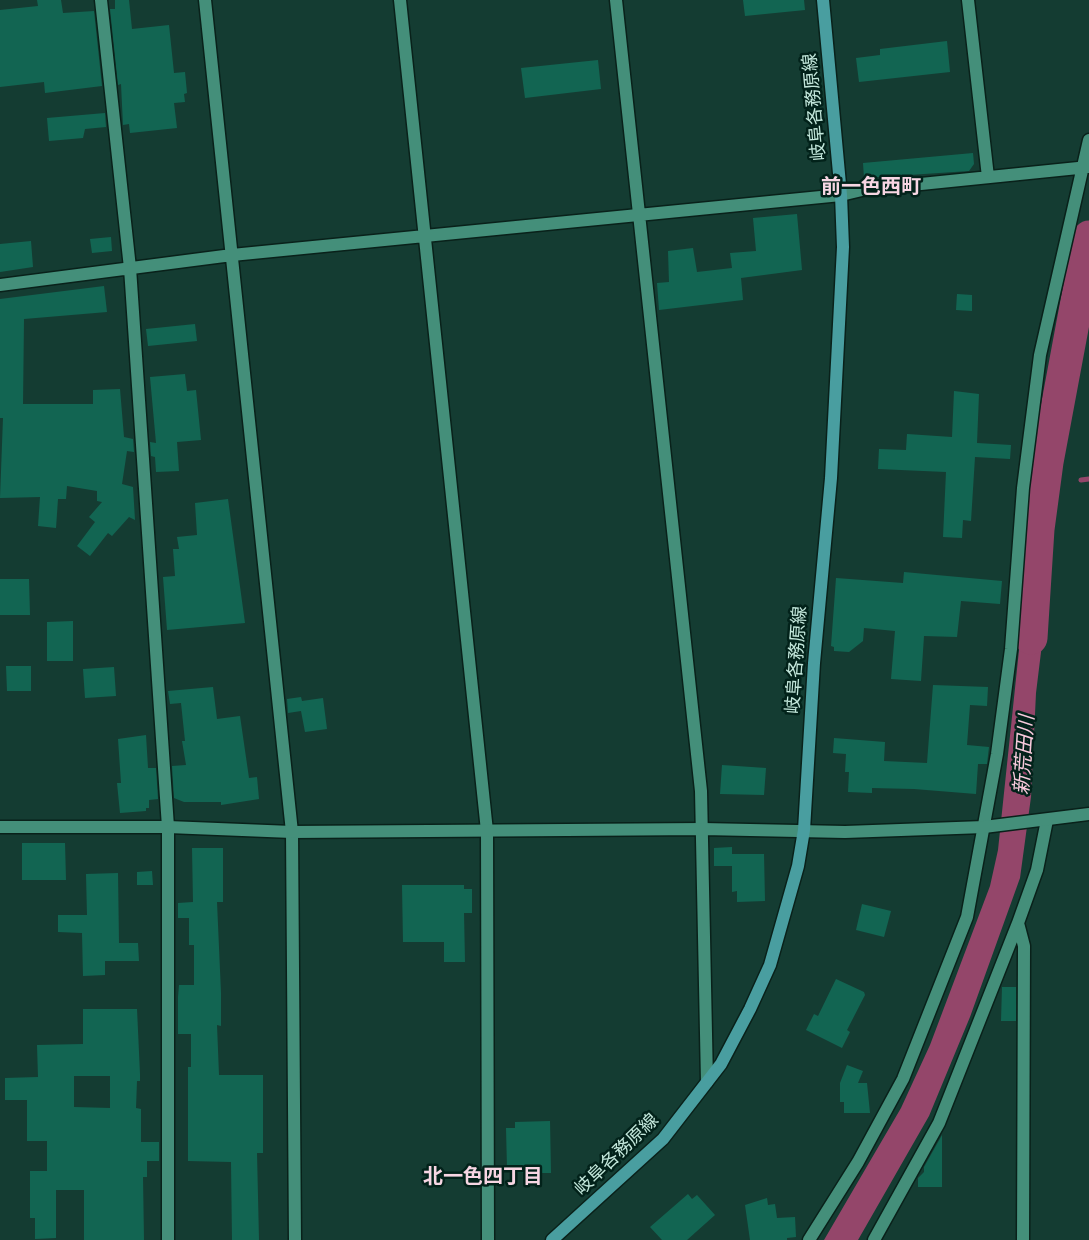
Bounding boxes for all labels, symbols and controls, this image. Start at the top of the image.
street label: 岐阜各務原線 [800,52,830,162]
district label: 前一色西町 [821,175,921,199]
street label: 岐阜各務原線 [782,605,812,715]
water label: 新荒田川 [1010,714,1040,796]
street label: 岐阜各務原線 [571,1110,663,1200]
district label: 北一色四丁目 [423,1165,543,1189]

